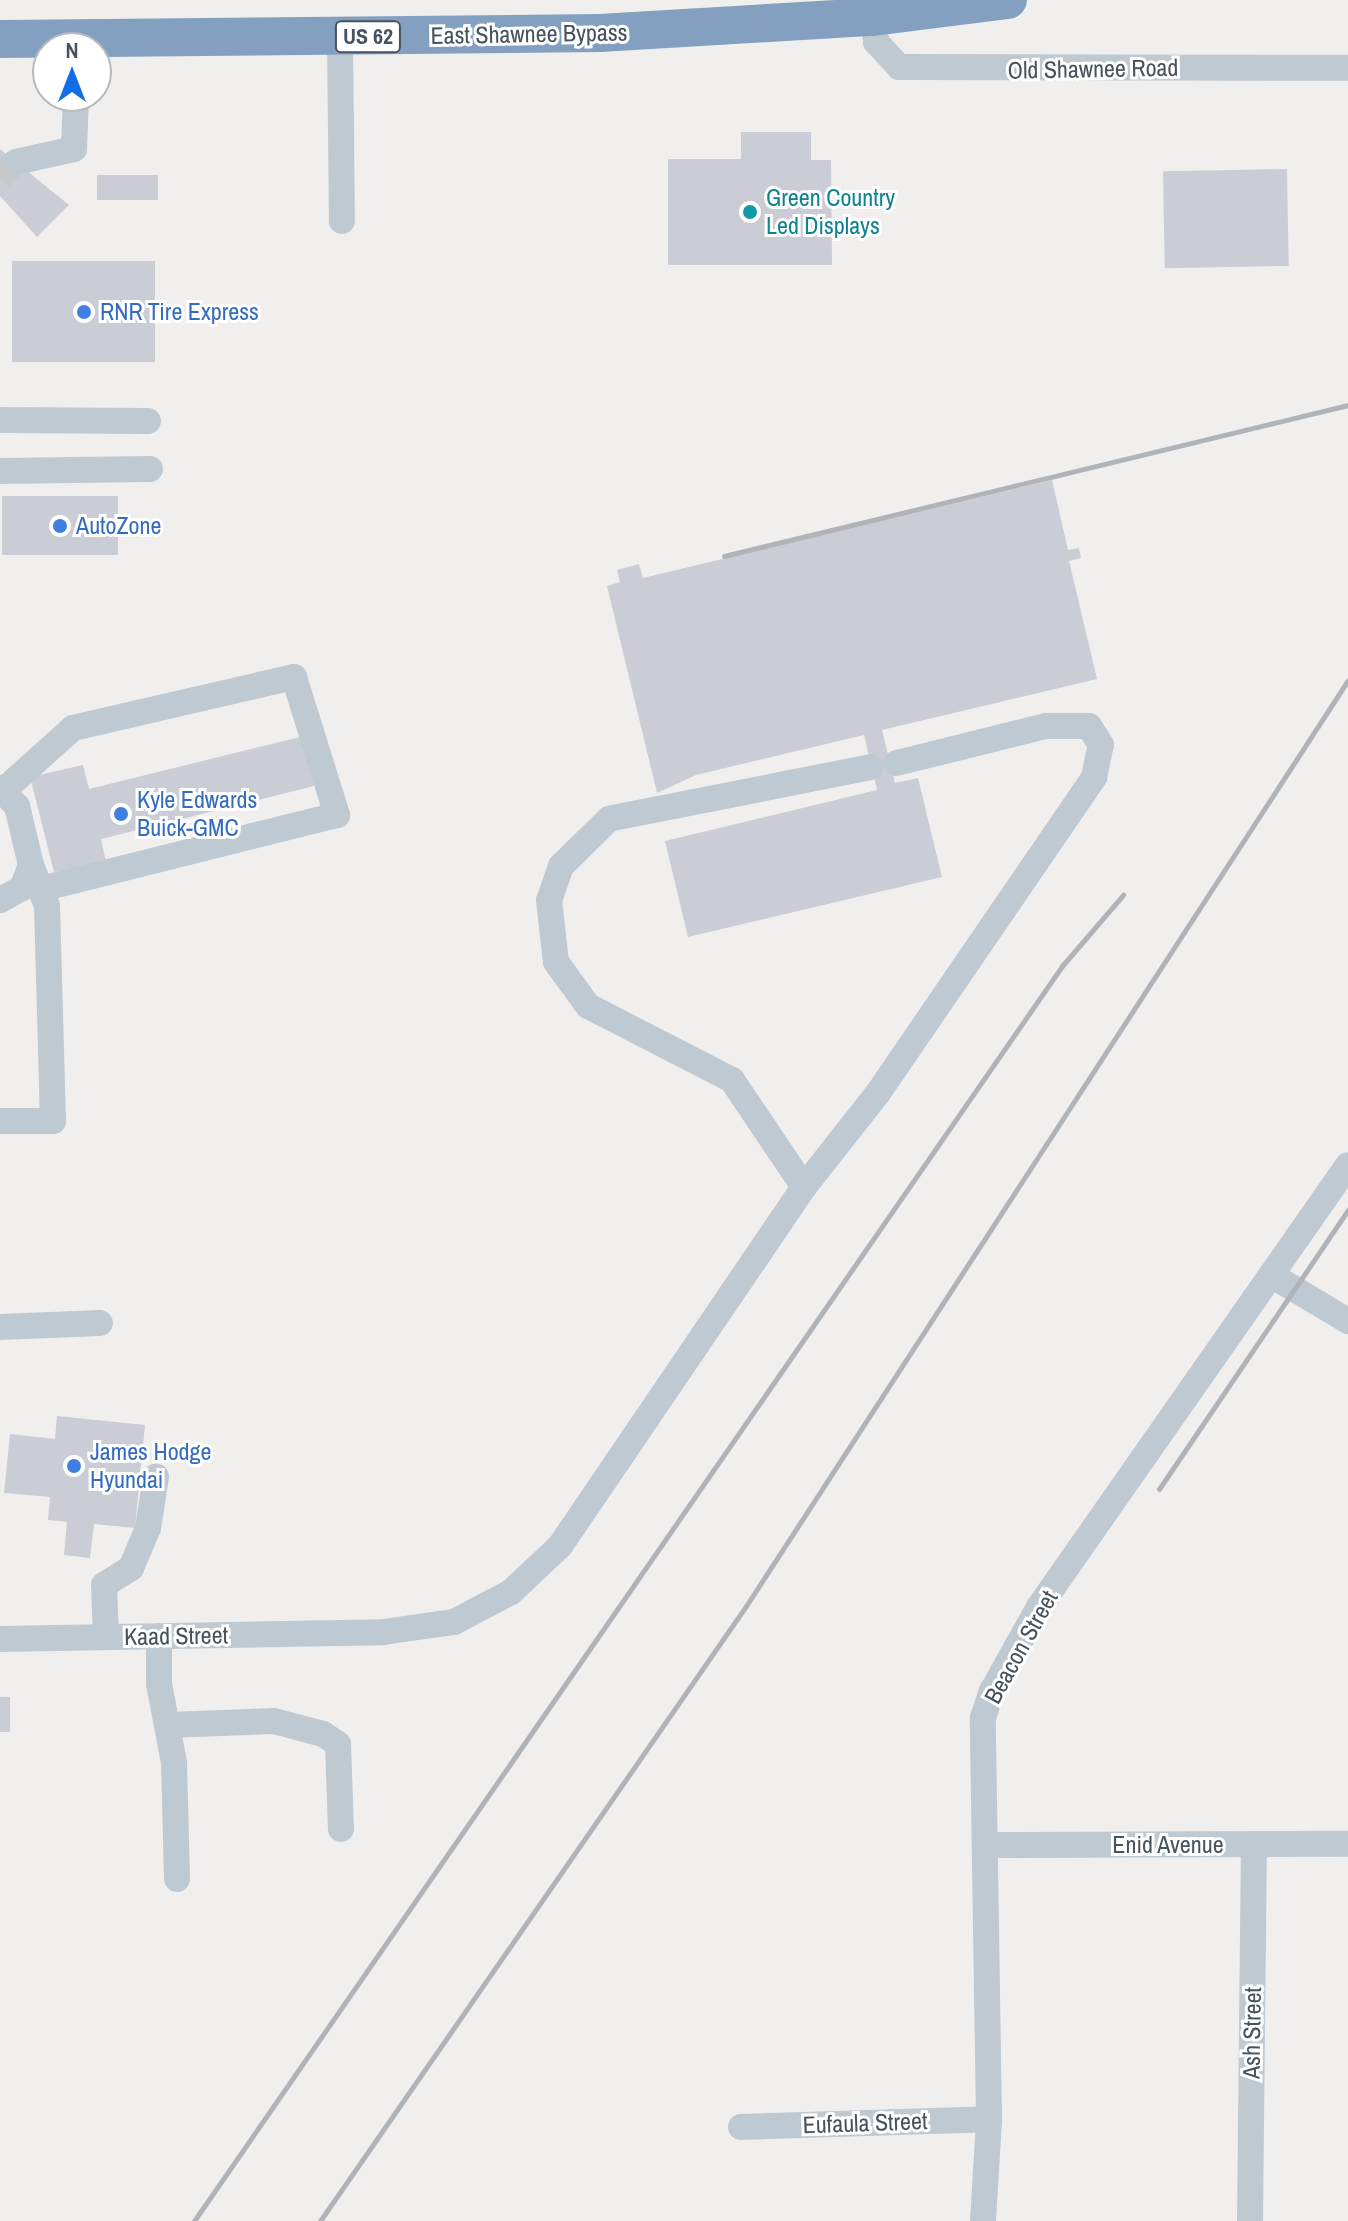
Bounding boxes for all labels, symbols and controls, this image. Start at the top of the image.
street label: East Shawnee Bypass [430,18,628,50]
road number: US 62 [334,19,402,55]
north arrow [32,32,112,112]
text: N [65,35,79,65]
street label: Old Shawnee Road [1007,53,1179,85]
place label: Green Country Led Displays [766,184,895,240]
marker: Green Country Led Displays [741,203,759,221]
place label: RNR Tire Express [100,298,259,326]
marker: RNR Tire Express [75,303,93,321]
place label: AutoZone [76,512,161,540]
marker: AutoZone [51,517,69,535]
place label: Kyle Edwards Buick-GMC [137,786,257,842]
marker: Kyle Edwards Buick-GMC [112,805,130,823]
place label: James Hodge Hyundai [90,1438,211,1494]
marker: James Hodge Hyundai [65,1457,83,1475]
street label: Beacon Street [978,1585,1064,1709]
street label: Kaad Street [124,1621,228,1651]
street label: Enid Avenue [1112,1831,1224,1859]
street label: Ash Street [1237,1987,1267,2079]
street label: Eufaula Street [802,2106,928,2140]

